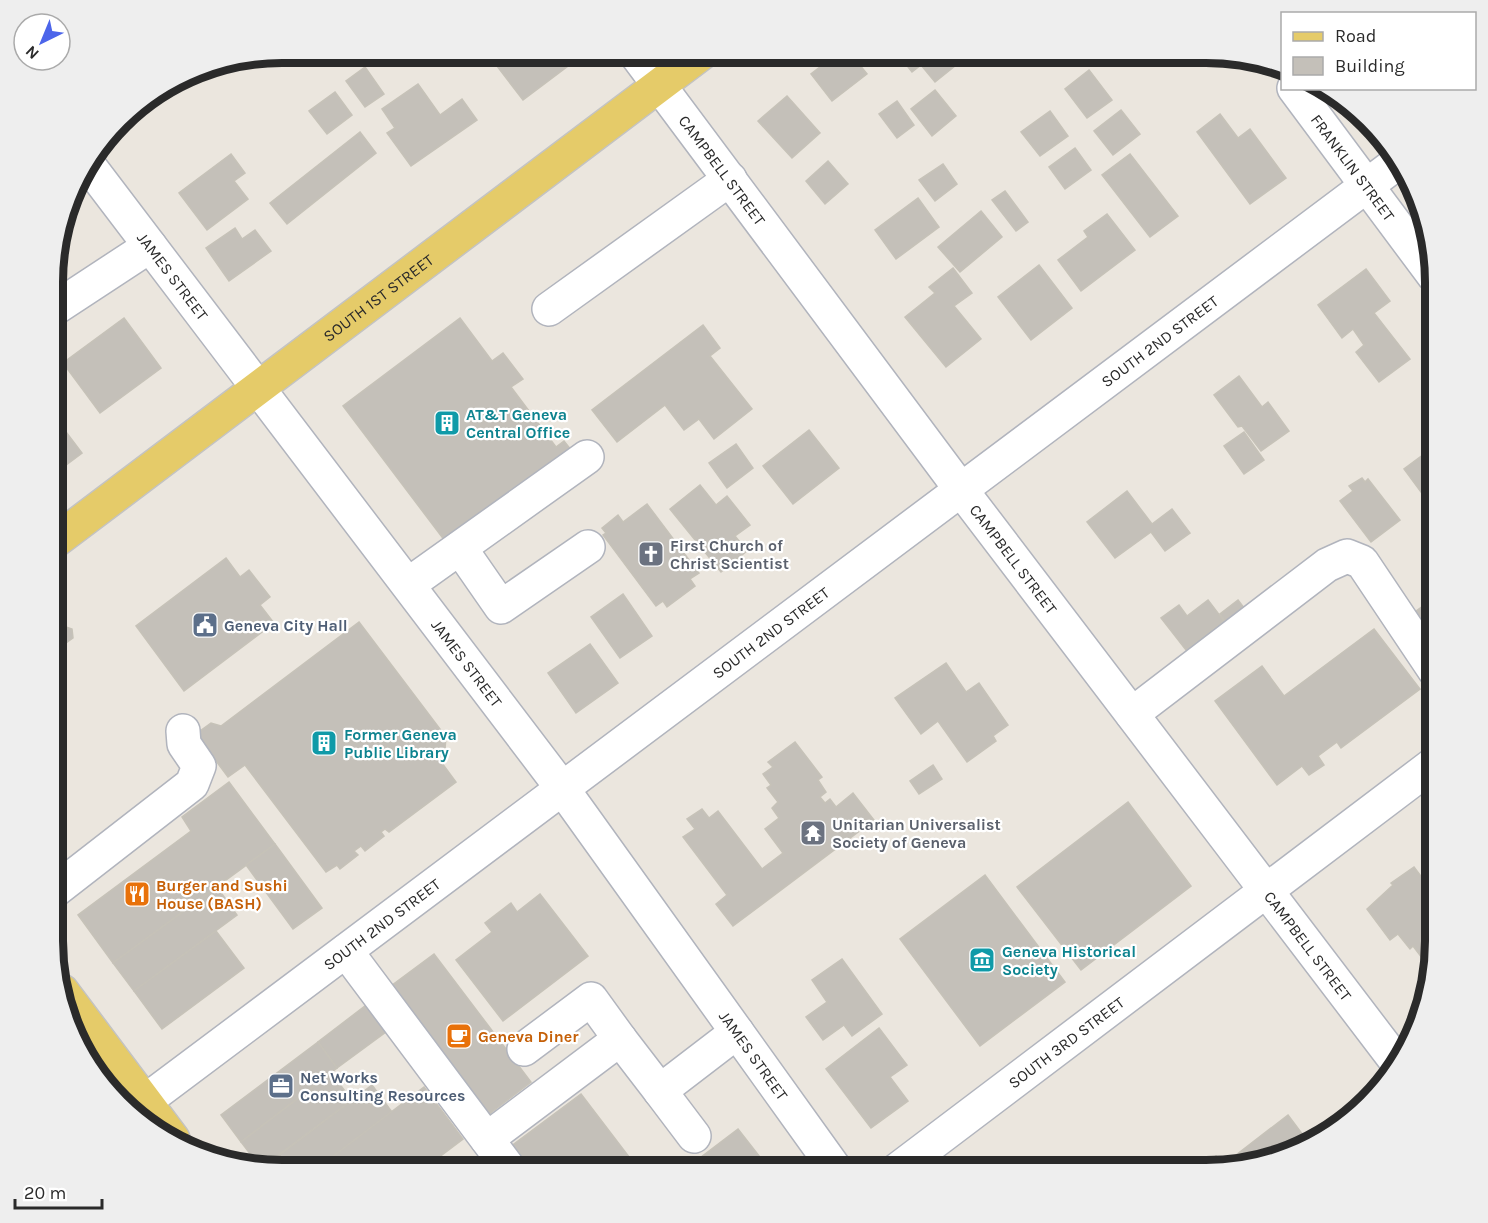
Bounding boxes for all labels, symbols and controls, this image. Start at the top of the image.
north arrow [12,12,72,72]
legend [1281,12,1476,90]
text: Road [1335,25,1376,47]
text: N [21,42,43,63]
text: Building [1335,55,1405,77]
street label: FRANKLIN STREET [1307,110,1399,225]
street label: CAMPBELL STREET [675,111,770,229]
street label: JAMES STREET [134,228,212,324]
street label: SOUTH 1ST STREET [319,250,437,345]
street label: SOUTH 2ND STREET [1097,291,1222,391]
place label: AT&T Geneva Central Office [466,405,570,442]
building icon: AT&T Geneva Central Office [432,408,462,438]
street label: CAMPBELL STREET [966,500,1061,617]
place label: First Church of Christ Scientist [670,536,789,573]
church icon: First Church of Christ Scientist [636,539,666,569]
street label: SOUTH 2ND STREET [708,583,833,682]
public building icon: Geneva City Hall [190,610,220,640]
street label: JAMES STREET [428,615,506,711]
place label: Geneva City Hall [224,616,348,635]
place label: Former Geneva Public Library [344,725,457,762]
building icon: Former Geneva Public Library [309,728,339,758]
place label: Unitarian Universalist Society of Geneva [832,815,1001,852]
temple icon: Unitarian Universalist Society of Geneva [798,818,828,848]
street label: SOUTH 2ND STREET [320,874,444,974]
place label: Burger and Sushi House (BASH) [156,876,288,913]
restaurant icon: Burger and Sushi House (BASH) [122,879,152,909]
street label: CAMPBELL STREET [1260,887,1356,1004]
place label: Geneva Historical Society [1002,942,1136,979]
museum icon: Geneva Historical Society [967,945,997,975]
street label: SOUTH 3RD STREET [1004,992,1128,1092]
street label: JAMES STREET [715,1007,792,1104]
cafe icon: Geneva Diner [444,1021,474,1051]
place label: Geneva Diner [478,1027,579,1046]
place label: Net Works Consulting Resources [300,1068,465,1105]
office icon: Net Works Consulting Resources [266,1071,296,1101]
scale bar [15,1172,102,1210]
text: 20 m [24,1182,66,1204]

